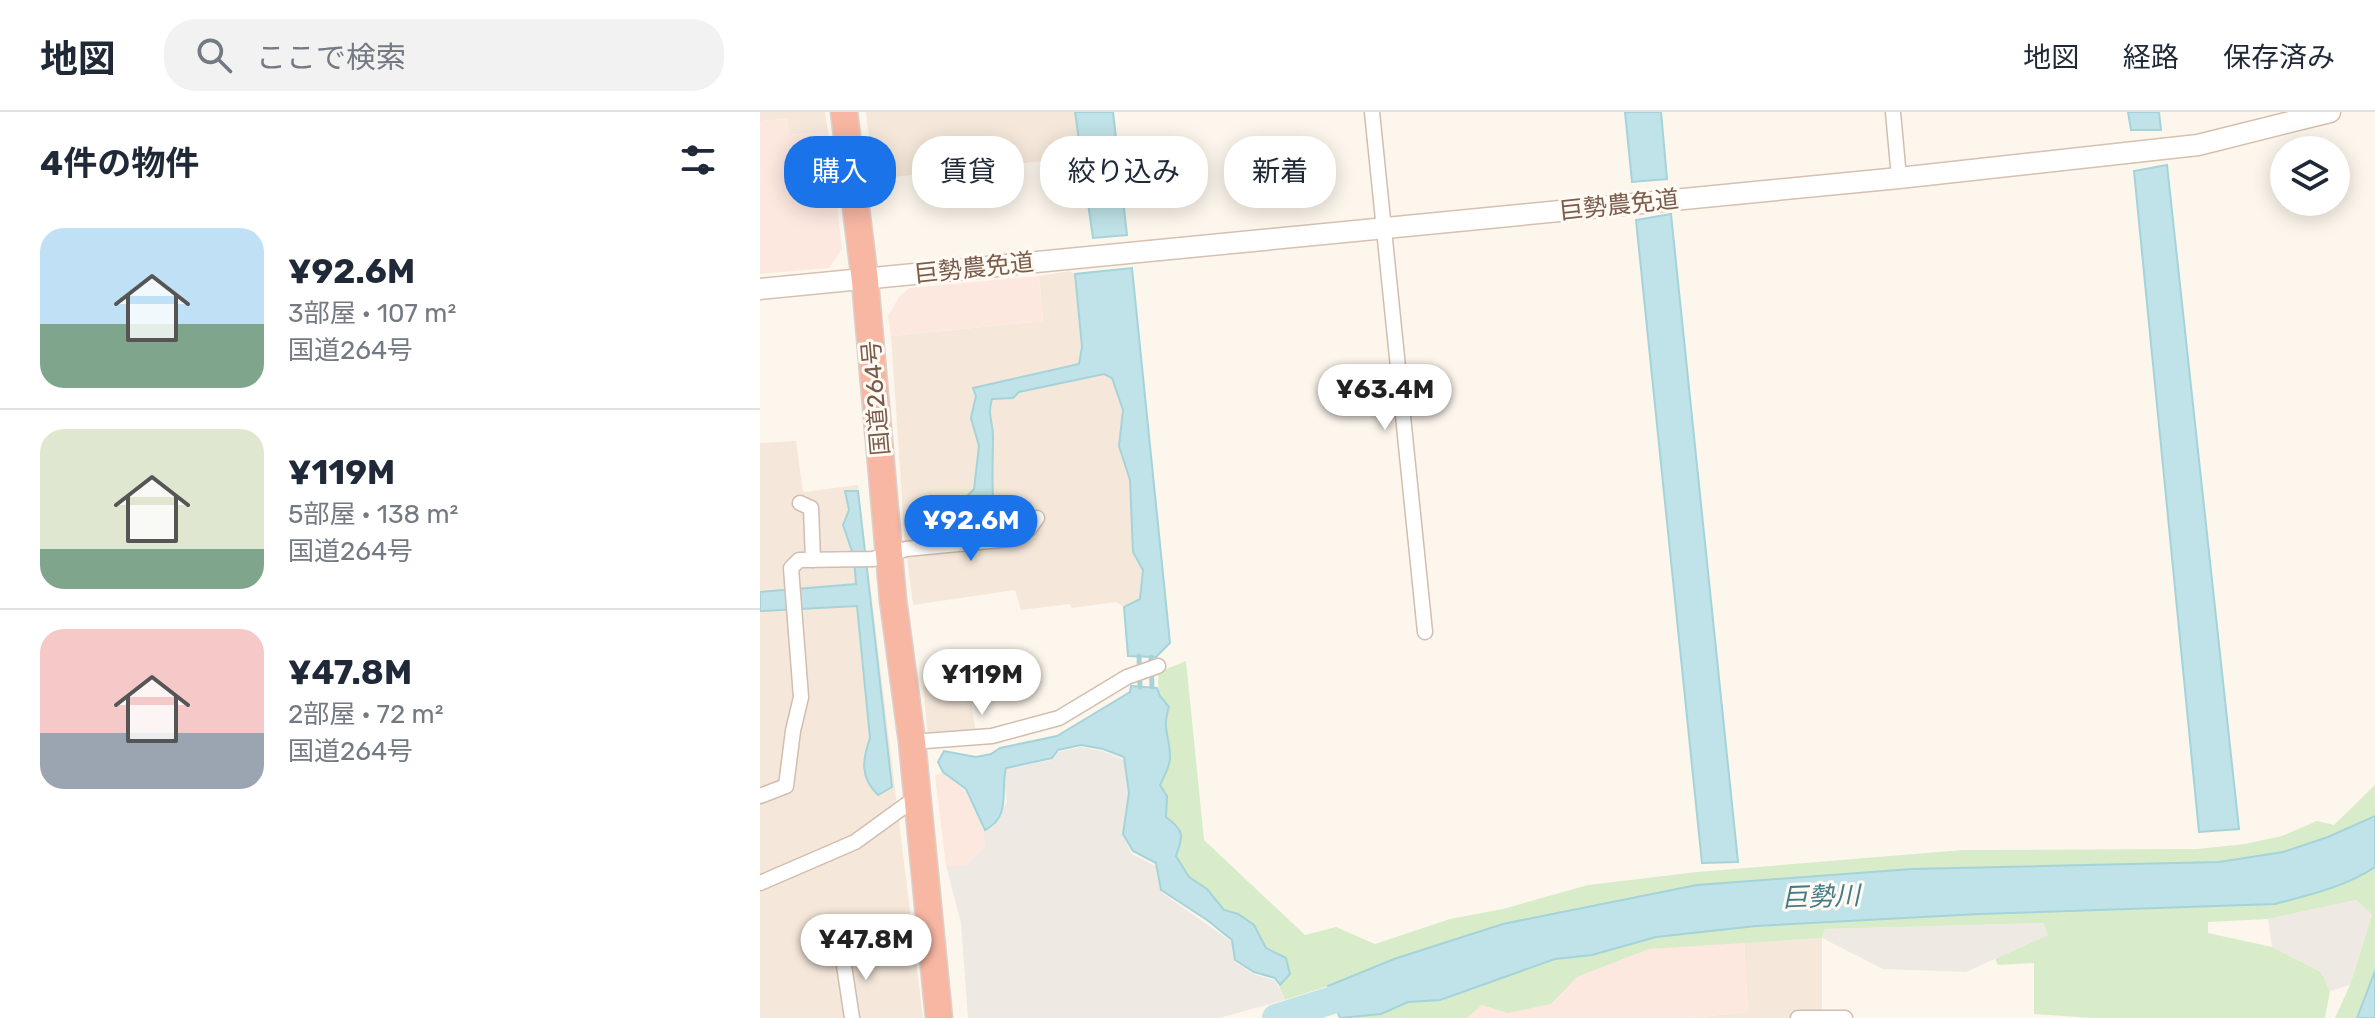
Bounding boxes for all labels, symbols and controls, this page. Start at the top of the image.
search box [164,19,724,91]
icon: search [192,33,236,77]
text: 地図 [40,36,116,82]
text: ここで検索 [256,40,406,76]
text: 地図 [2023,41,2079,74]
text: 経路 [2123,41,2179,74]
text: 保存済み [2223,41,2335,74]
chip: 購入 [784,136,896,208]
chip: 賃貸 [912,136,1024,208]
chip: 絞り込み [1040,136,1208,208]
chip: 新着 [1224,136,1336,208]
map controls [2270,136,2350,216]
button: layers [2270,136,2350,216]
icon: filters [676,138,720,182]
text: 4件の物件 [40,143,199,184]
street label: 巨勢農免道 [1558,185,1680,225]
street label: 巨勢農免道 [913,248,1035,288]
text: ¥92.6M [288,251,415,292]
icon: home [104,260,200,356]
text: 3部屋 · 107 m² [288,298,456,329]
text: 国道264号 [288,335,413,366]
street label: 国道264号 [857,339,895,457]
pin: ¥63.4M [1320,364,1450,432]
text: ¥63.4M [1336,374,1434,405]
text: ¥119M [288,452,395,493]
icon: home [104,461,200,557]
pin: ¥92.6M [906,495,1036,563]
text: 5部屋 · 138 m² [288,499,458,530]
text: ¥92.6M [922,505,1020,536]
text: 国道264号 [288,536,413,567]
pin: ¥119M [926,649,1038,717]
text: ¥47.8M [288,652,412,693]
text: ¥119M [941,659,1023,690]
icon: home [104,661,200,757]
text: 2部屋 · 72 m² [288,699,444,730]
text: 国道264号 [288,736,413,767]
water label: 巨勢川 [1781,880,1864,914]
pin: ¥47.8M [801,914,931,982]
text: ¥47.8M [819,924,913,955]

